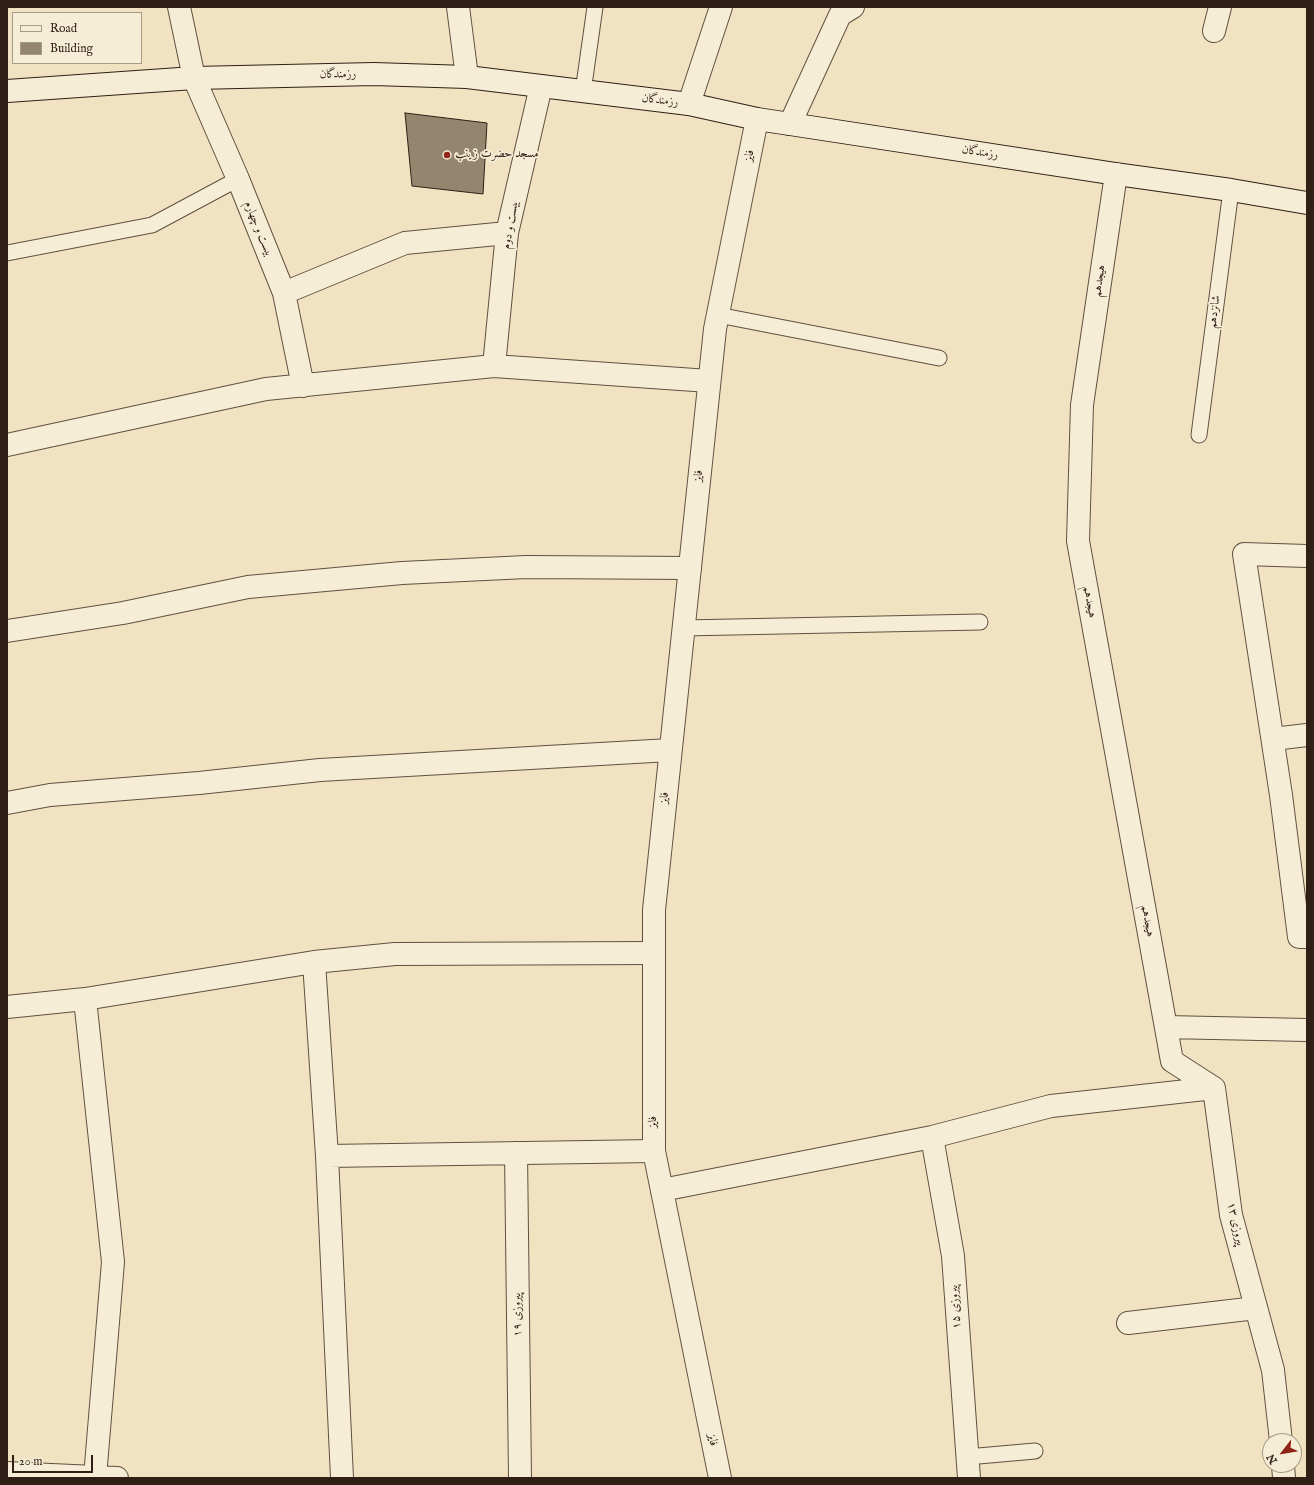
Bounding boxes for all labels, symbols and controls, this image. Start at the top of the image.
legend [12,12,142,64]
text: Road [50,21,77,36]
text: Building [50,41,93,56]
street label: رزمندگان [320,67,356,83]
street label: رزمندگان [641,92,679,110]
street label: رزمندگان [961,143,999,163]
place label: مسجد حضرت زینب [455,148,539,162]
street label: فایز [742,149,758,163]
marker: مسجد حضرت زینب [442,150,452,160]
street label: بیست و چهارم [240,199,276,259]
street label: بیست و دوم [500,200,522,250]
street label: هیجدهم [1091,264,1109,298]
street label: شانزدهم [1206,295,1224,329]
street label: فایز [691,469,707,483]
street label: هیجدهم [1079,585,1099,619]
street label: فایز [657,791,673,805]
street label: هیجدهم [1137,904,1157,938]
street label: فایز [647,1116,661,1128]
street label: پیروزی ۱۳ [1223,1201,1247,1247]
street label: پیروزی ۱۵ [947,1284,965,1330]
street label: پیروزی ۱۹ [510,1293,526,1337]
street label: فایز [704,1433,720,1447]
north arrow [1262,1433,1302,1473]
scale bar [14,1447,95,1473]
text: N [1264,1451,1281,1466]
text: 20 m [19,1454,42,1469]

